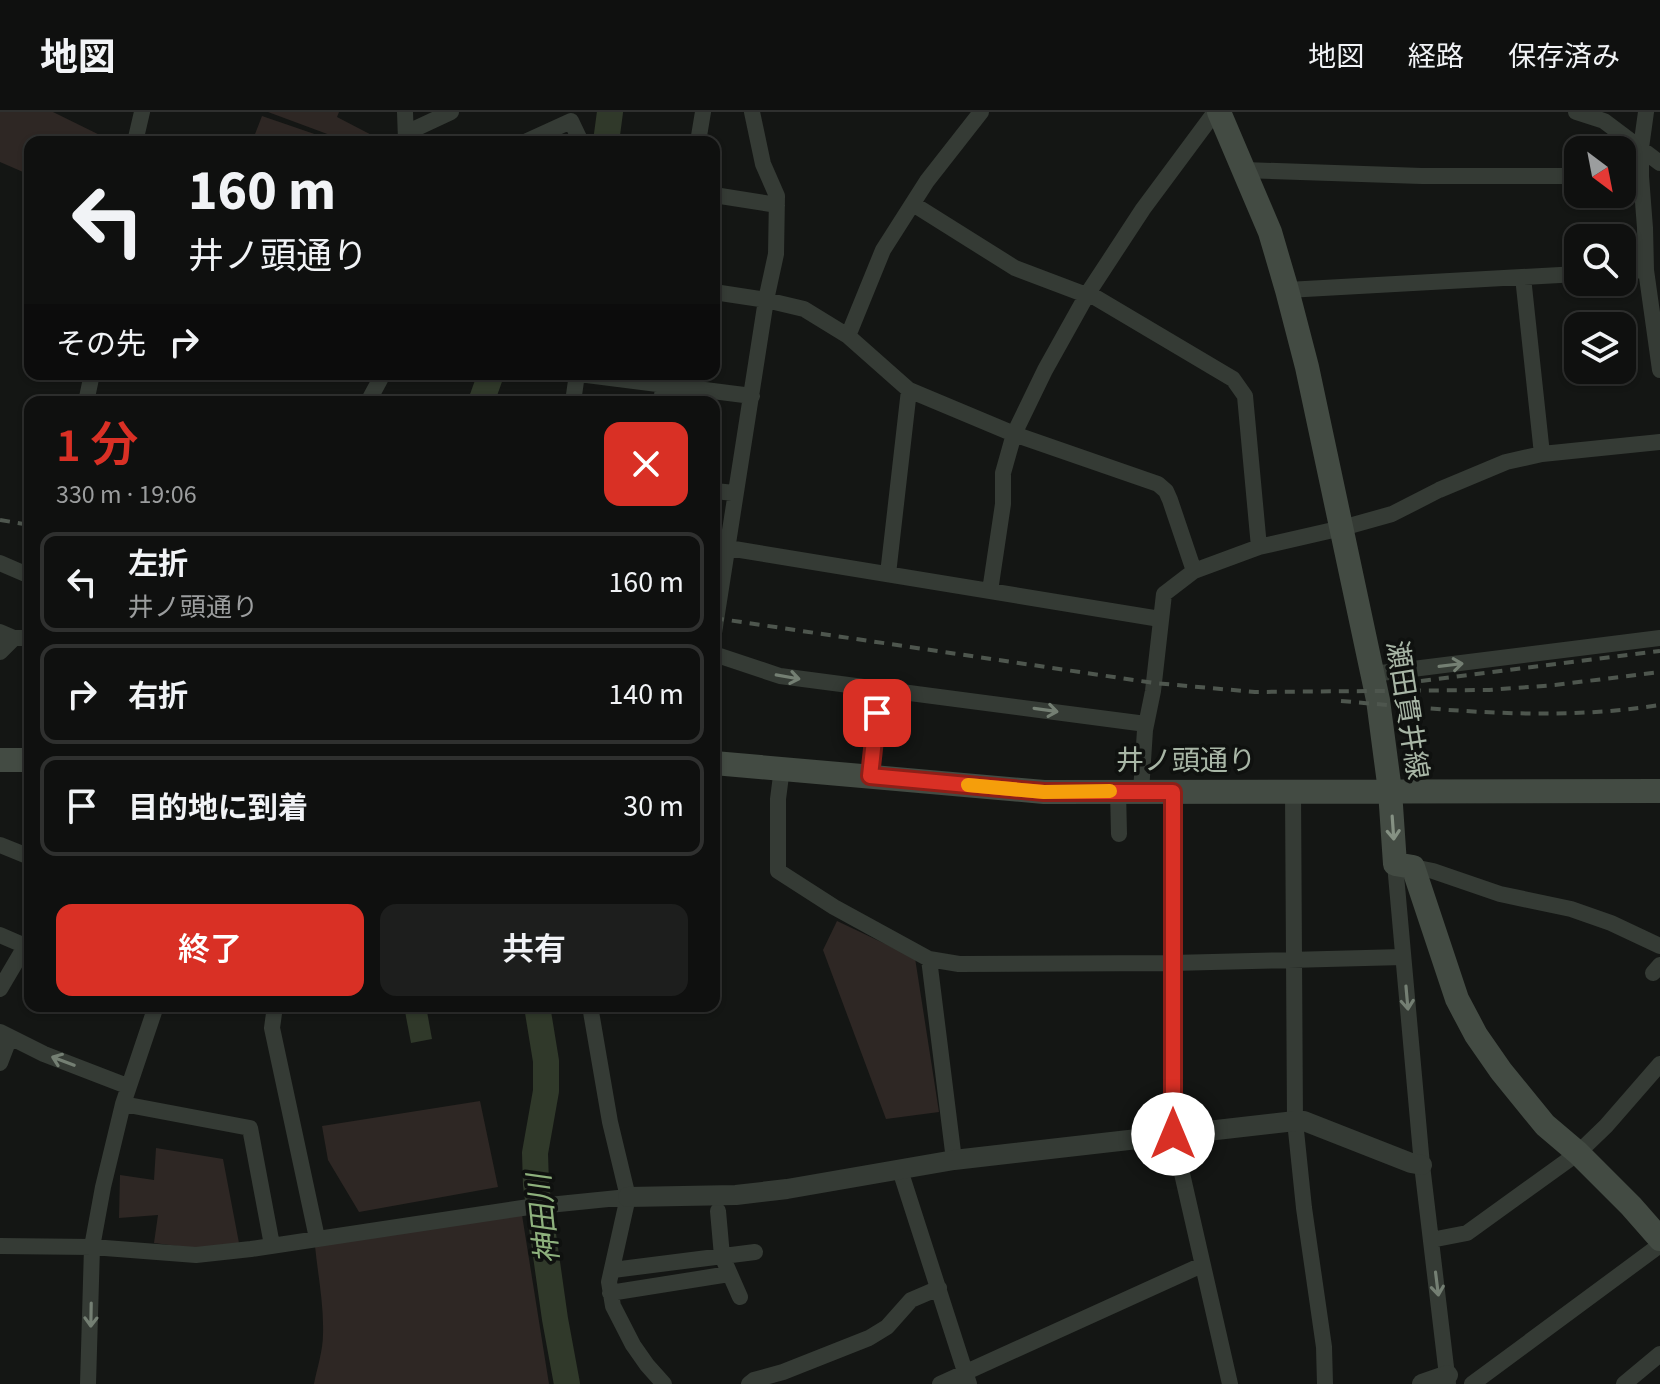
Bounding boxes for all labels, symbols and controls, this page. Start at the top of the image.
text: 地図 [40,31,116,85]
text: 地図 [1308,37,1364,77]
text: 経路 [1408,37,1464,77]
text: 保存済み [1508,37,1620,77]
north arrow [1564,136,1636,208]
map controls [1564,136,1636,384]
text: 160 m [188,152,336,231]
icon: left [56,168,160,272]
button: search [1564,224,1636,296]
text: 井ノ頭通り [188,231,368,282]
button: layers [1564,312,1636,384]
icon: right [162,320,206,364]
text: その先 [56,323,146,366]
text: 1 分 [56,412,138,480]
button: close [604,422,688,506]
text: 330 m · 19:06 [56,476,197,513]
text: 左折 [128,543,188,586]
icon: left [60,560,104,604]
text: 160 m [608,561,684,604]
text: 井ノ頭通り [128,589,258,626]
street label: 瀬田貫井線 [1376,638,1438,782]
one-way arrow [1437,657,1463,672]
one-way arrow [775,670,801,685]
icon: right [60,672,104,716]
text: 140 m [608,673,684,716]
text: 右折 [128,675,188,718]
pin [843,679,911,747]
icon: arrive [855,691,899,735]
one-way arrow [1033,703,1058,718]
street label: 井ノ頭通り [1116,741,1256,781]
icon: arrive [60,784,104,828]
text: 30 m [623,785,684,828]
text: 目的地に到着 [128,787,308,830]
one-way arrow [1386,814,1401,841]
button: 終了 [56,904,364,996]
button: 共有 [380,904,688,996]
one-way arrow [1399,984,1414,1011]
one-way arrow [51,1053,76,1067]
position arrow [1131,1092,1215,1176]
water label: 神田川 [518,1169,570,1266]
one-way arrow [1429,1270,1444,1297]
one-way arrow [83,1301,99,1328]

